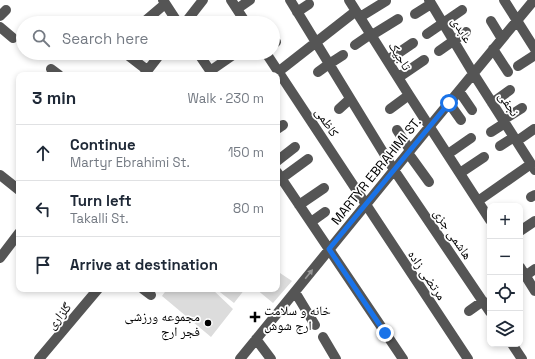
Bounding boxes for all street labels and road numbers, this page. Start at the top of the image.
street label: عابدی [448,14,477,47]
street label: تاجیک [385,38,415,74]
street label: نجفی [495,88,523,120]
street label: کاظمی [311,104,343,140]
street label: MARTYR EBRAHIMI ST. [327,114,425,228]
street label: هاشمی جزی [430,205,476,263]
street label: مرتضی زاده [404,247,450,303]
street label: گلزاری [43,299,76,333]

